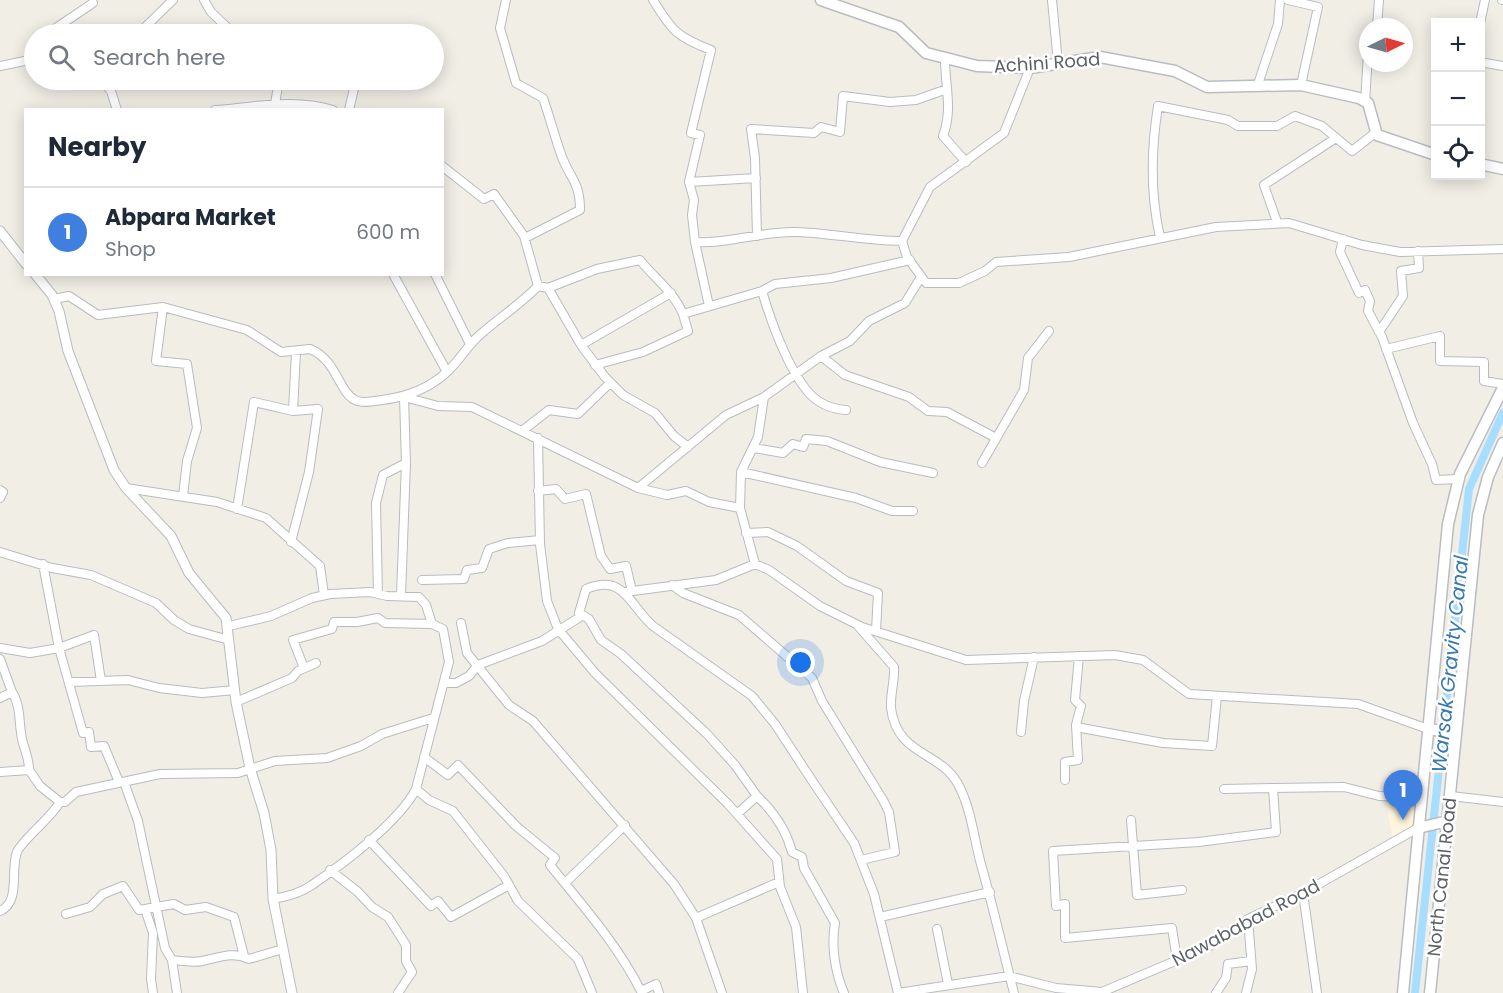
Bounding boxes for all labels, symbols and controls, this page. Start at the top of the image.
north arrow [1359,18,1413,72]
map controls [1431,18,1485,180]
button: + [1431,18,1485,72]
search box [24,24,444,90]
icon: search [45,41,78,74]
text: Search here [93,42,226,73]
street label: Achini Road [993,46,1101,79]
button: − [1431,72,1485,126]
button: locate [1431,126,1485,180]
text: Nearby [48,129,146,165]
text: Abpara Market [105,202,276,233]
text: 1 [64,218,71,246]
text: 600 m [356,218,420,246]
text: Shop [105,235,156,263]
water label: Warsak Gravity Canal [1425,554,1475,774]
your location [786,648,815,677]
pin: 1 [1384,770,1422,820]
street label: North Canal Road [1421,796,1462,958]
street label: Nawababad Road [1167,873,1324,972]

